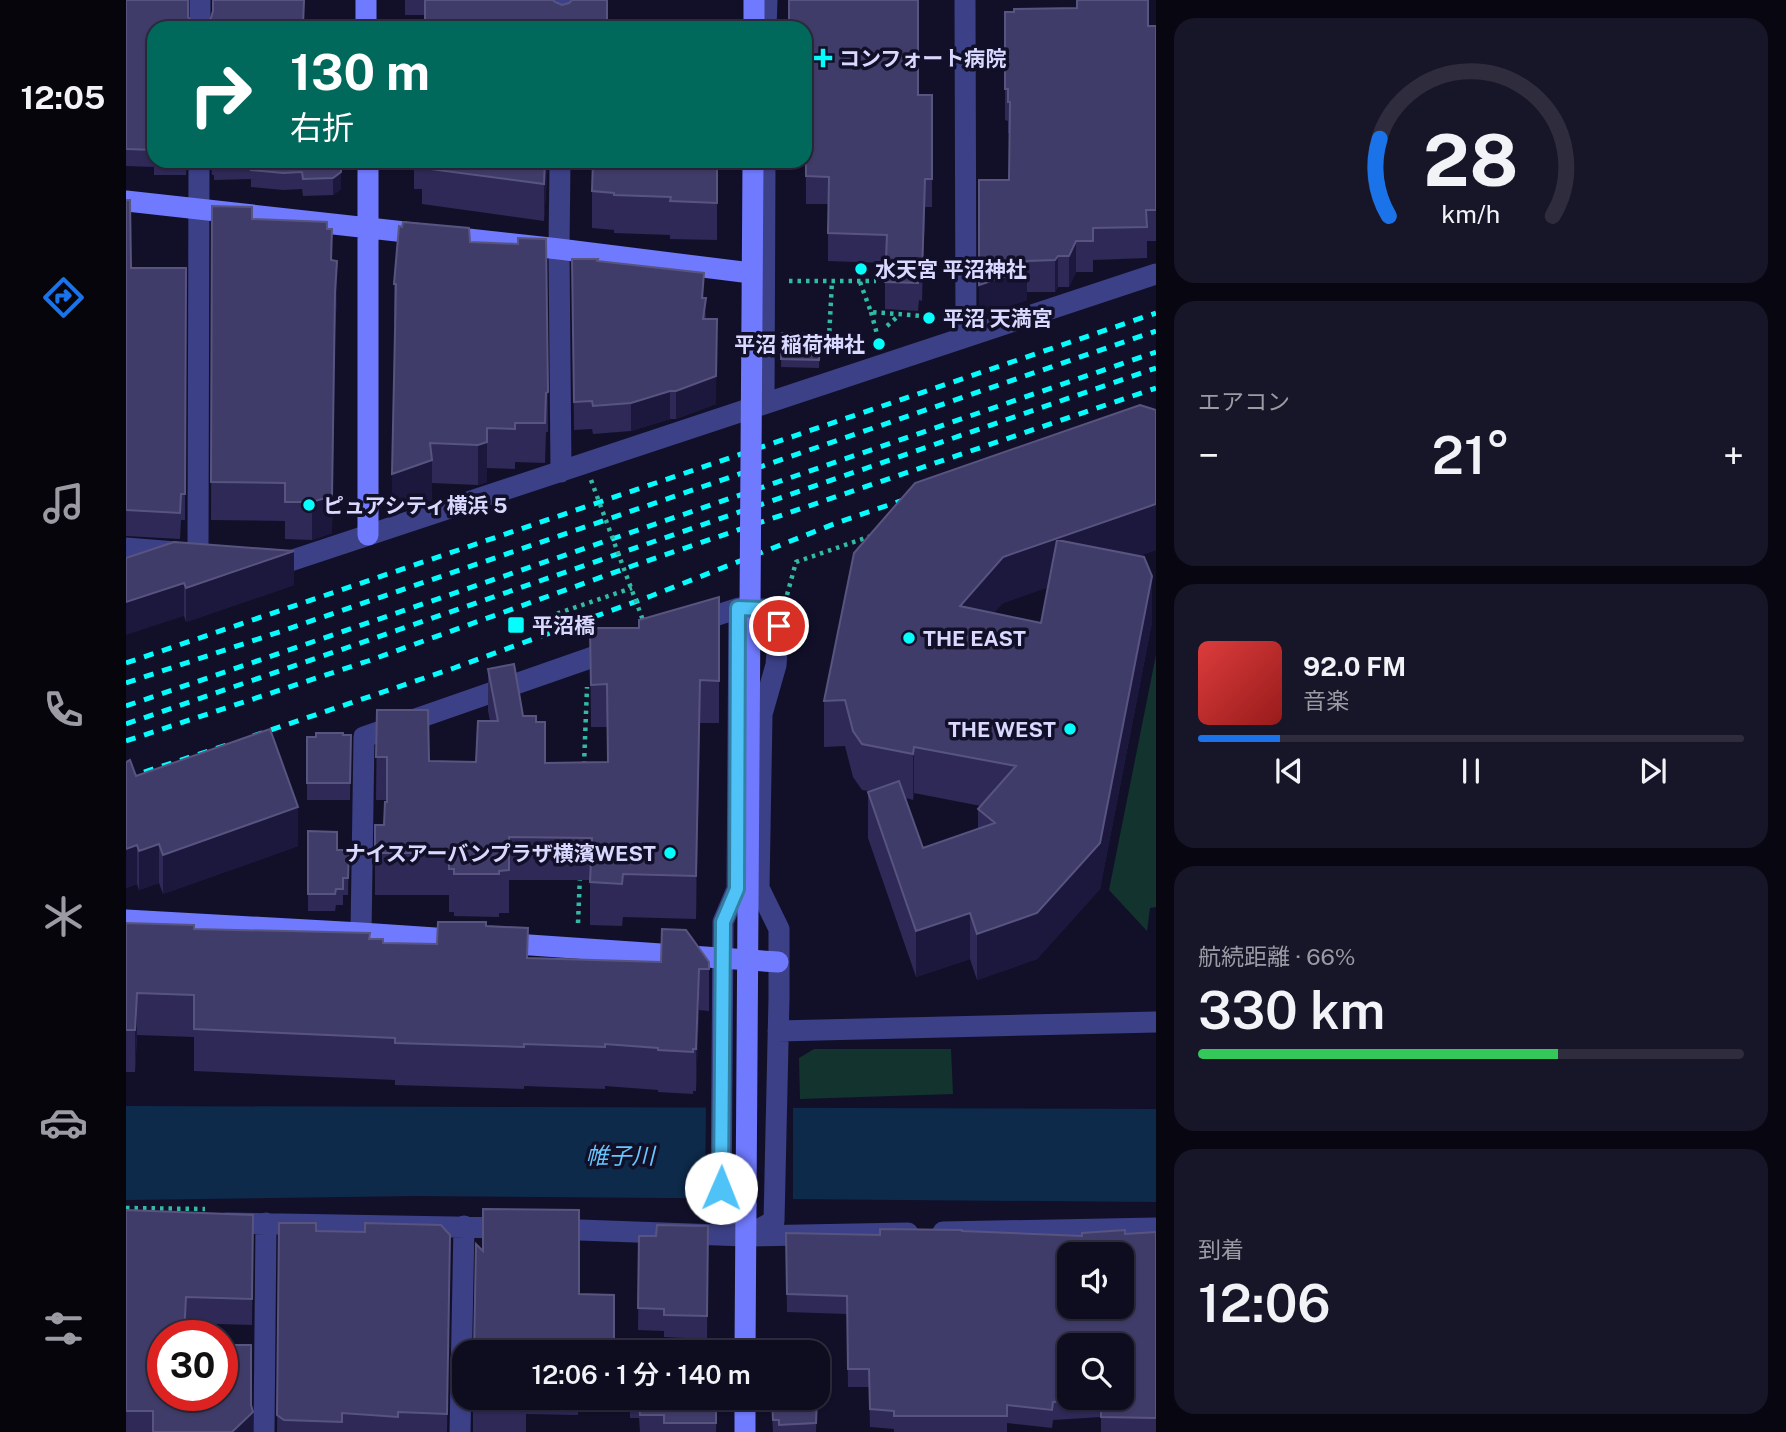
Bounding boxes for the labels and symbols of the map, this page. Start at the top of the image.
place label: コンフォート病院 [839,46,1006,71]
marker: コンフォート病院 [813,48,833,68]
place label: 水天宮 平沼神社 [875,257,1027,282]
marker: 水天宮 平沼神社 [853,261,869,277]
place label: 平沼 天満宮 [943,306,1053,331]
marker: 平沼 天満宮 [921,310,937,326]
place label: 平沼 稲荷神社 [734,332,865,357]
marker: 平沼 稲荷神社 [871,336,887,352]
place label: ピュアシティ横浜 5 [323,493,507,518]
marker: ピュアシティ横浜 5 [301,497,317,513]
pin [749,596,809,656]
place label: 平沼橋 [532,613,595,638]
marker: 平沼橋 [506,615,526,635]
place label: THE EAST [923,626,1026,651]
marker: THE EAST [901,630,917,646]
place label: THE WEST [948,717,1056,742]
marker: THE WEST [1062,721,1078,737]
place label: ナイスアーバンプラザ横濱WEST [344,841,656,866]
marker: ナイスアーバンプラザ横濱WEST [662,845,678,861]
water label: 帷子川 [586,1142,658,1169]
position arrow [684,1151,758,1225]
speed limit sign: 30 [147,1320,238,1411]

